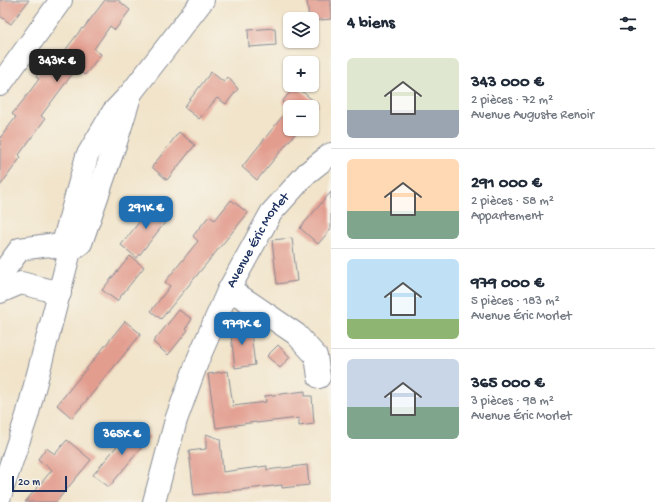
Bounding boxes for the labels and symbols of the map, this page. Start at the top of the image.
pin: 343K € [24,49,90,83]
street label: Avenue Éric Morlet [223,188,294,291]
pin: 291K € [113,196,179,230]
pin: 979K € [209,312,275,346]
pin: 365K € [89,422,155,456]
scale bar [12,474,67,493]

